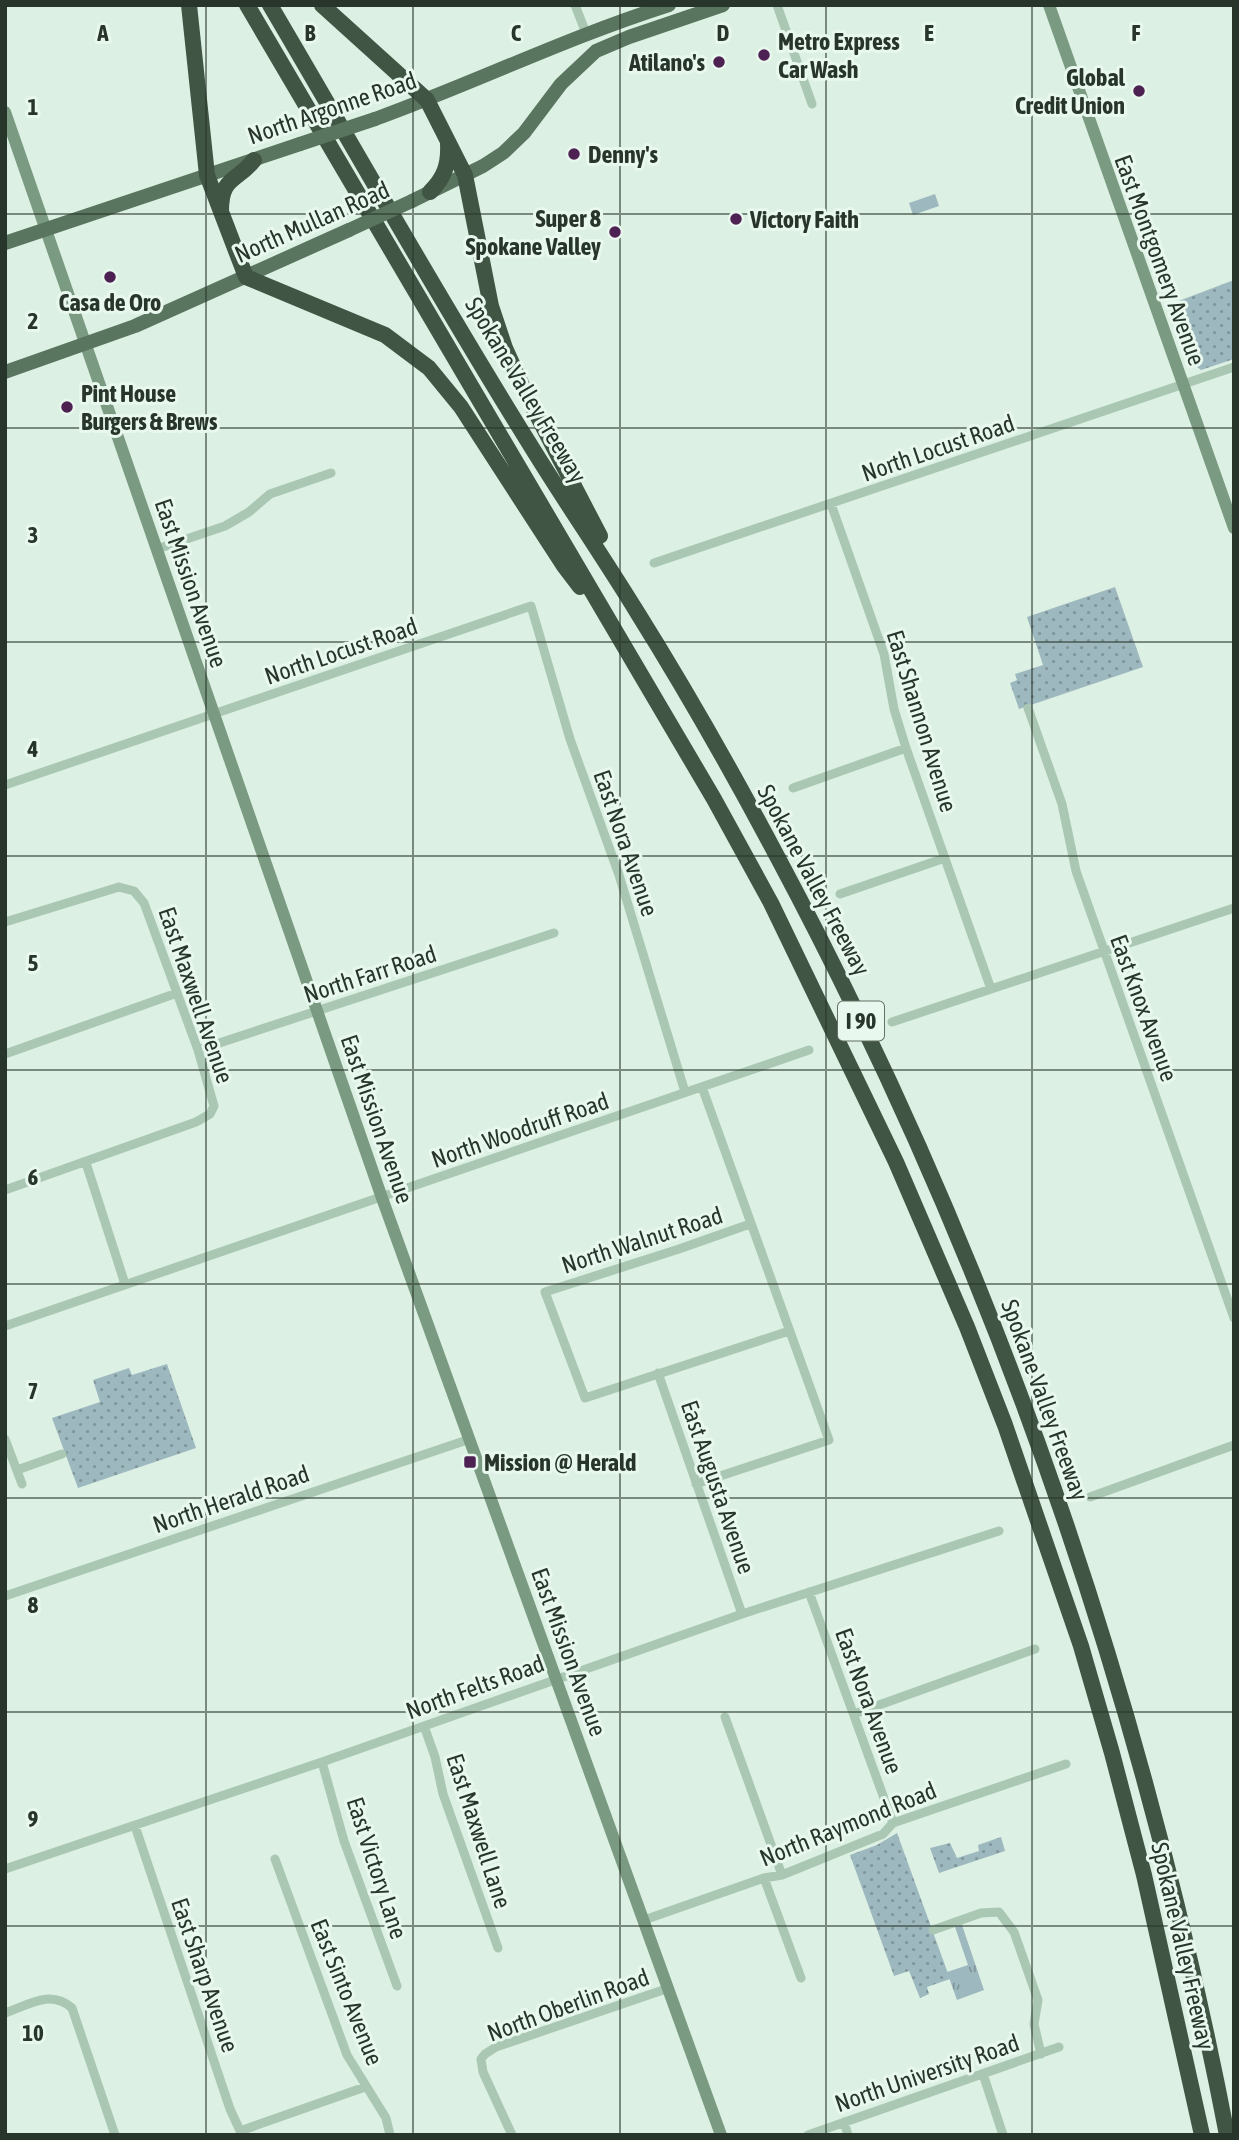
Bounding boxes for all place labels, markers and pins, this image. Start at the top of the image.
place label: Metro Express Car Wash [778,28,900,83]
marker: Metro Express Car Wash [756,47,772,63]
place label: Atilano's [628,49,706,76]
marker: Atilano's [711,54,727,70]
place label: Global Credit Union [1015,64,1126,119]
marker: Global Credit Union [1131,83,1147,99]
place label: Denny's [588,141,658,168]
marker: Denny's [566,146,582,162]
place label: Super 8 Spokane Valley [465,205,601,260]
place label: Victory Faith [749,206,859,233]
marker: Victory Faith [728,211,744,227]
marker: Super 8 Spokane Valley [607,224,623,240]
marker: Casa de Oro [102,269,118,285]
place label: Casa de Oro [59,289,161,316]
place label: Pint House Burgers & Brews [81,380,218,435]
marker: Pint House Burgers & Brews [59,399,75,415]
place label: Mission @ Herald [484,1449,636,1476]
marker: Mission @ Herald [462,1454,478,1470]

